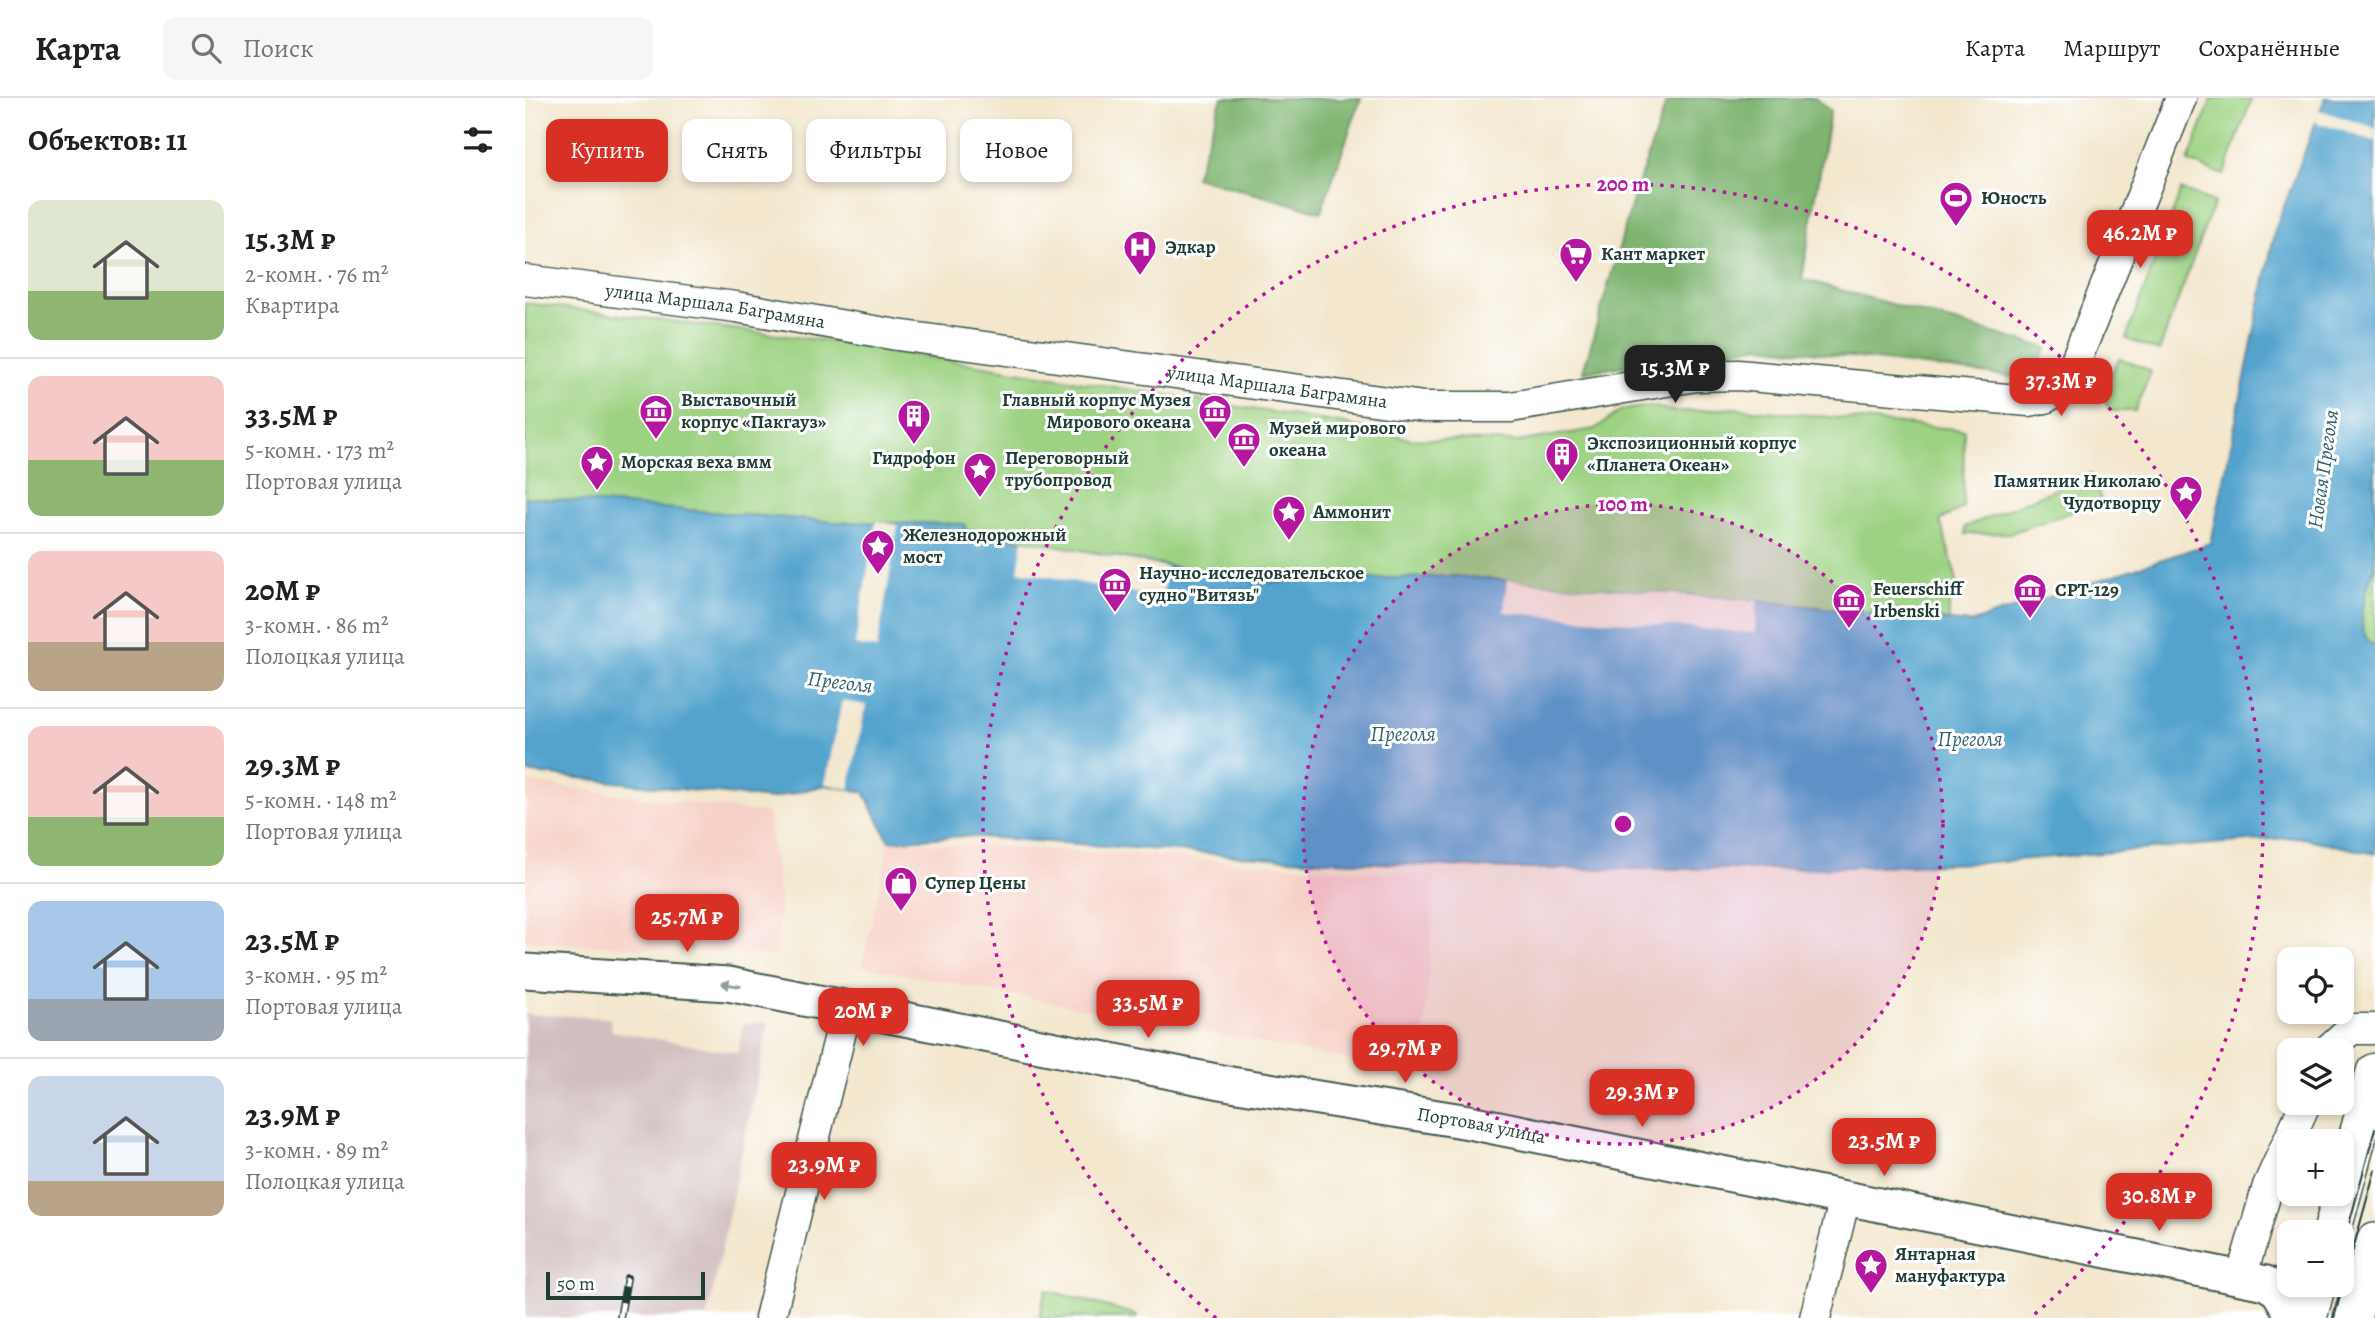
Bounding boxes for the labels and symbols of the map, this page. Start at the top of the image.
text: 200 m [1597,170,1650,198]
sports icon: Юность [1937,179,1975,228]
place label: Юность [1981,185,2047,211]
pin: 46.2M ₽ [2075,211,2205,270]
hospital icon: Эдкар [1121,228,1159,277]
place label: Эдкар [1165,234,1216,260]
supermarket icon: Кант маркет [1557,235,1595,284]
place label: Кант маркет [1601,241,1705,267]
street label: улица Маршала Баграмяна [603,277,827,335]
pin: 15.3M ₽ [1610,345,1740,405]
pin: 37.3M ₽ [1996,358,2126,418]
street label: улица Маршала Баграмяна [1165,359,1389,415]
place label: Выставочный корпус «Пакгауз» [681,387,827,435]
place label: Главный корпус Музея Мирового океана [1002,387,1192,435]
museum icon: Выставочный корпус «Пакгауз» [637,392,675,441]
museum icon: Главный корпус Музея Мирового океана [1196,392,1234,441]
building icon: Гидрофон [895,397,933,446]
water label: Новая Преголя [2301,408,2345,530]
place label: Музей мирового океана [1269,415,1406,463]
museum icon: Музей мирового океана [1225,420,1263,469]
place label: Экспозиционный корпус «Планета Океан» [1587,430,1797,478]
building icon: Экспозиционный корпус «Планета Океан» [1543,435,1581,484]
place icon: Морская веха вмм [578,443,616,492]
place label: Гидрофон [872,445,956,471]
place label: Переговорный трубопровод [1005,445,1129,493]
place label: Морская веха вмм [621,449,772,475]
place icon: Переговорный трубопровод [961,450,999,499]
place label: Памятник Николаю Чудотворцу [1993,468,2162,516]
place icon: Памятник Николаю Чудотворцу [2167,473,2205,522]
text: 100 m [1598,490,1648,518]
place icon: Аммонит [1270,493,1308,542]
place label: Аммонит [1312,499,1391,525]
place label: Железнодорожный мост [903,522,1067,570]
place icon: Железнодорожный мост [859,527,897,576]
place label: Научно-исследовательское судно "Витязь" [1139,560,1364,608]
museum icon: Научно-исследовательское судно "Витязь" [1096,565,1134,614]
museum icon: СРТ-129 [2011,571,2049,620]
place label: Feuerschiff Irbenski [1873,576,1965,624]
place label: СРТ-129 [2055,577,2119,603]
museum icon: Feuerschiff Irbenski [1830,581,1868,630]
water label: Преголя [806,664,874,700]
water label: Преголя [1370,720,1436,748]
water label: Преголя [1937,725,2003,753]
centre of rings [1611,812,1635,836]
shop icon: Супер Цены [882,864,920,913]
place label: Супер Цены [925,870,1026,896]
pin: 25.7M ₽ [622,894,752,954]
one-way arrow [720,980,742,991]
pin: 33.5M ₽ [1083,981,1213,1040]
pin: 20M ₽ [814,988,912,1048]
pin: 29.7M ₽ [1340,1026,1470,1085]
pin: 29.3M ₽ [1577,1070,1707,1129]
street label: Портовая улица [1415,1101,1548,1150]
pin: 23.5M ₽ [1819,1118,1949,1178]
pin: 23.9M ₽ [759,1142,889,1202]
pin: 30.8M ₽ [2094,1174,2224,1233]
place label: Янтарная мануфактура [1895,1241,2007,1289]
place icon: Янтарная мануфактура [1852,1246,1890,1295]
scale bar [546,1269,705,1301]

